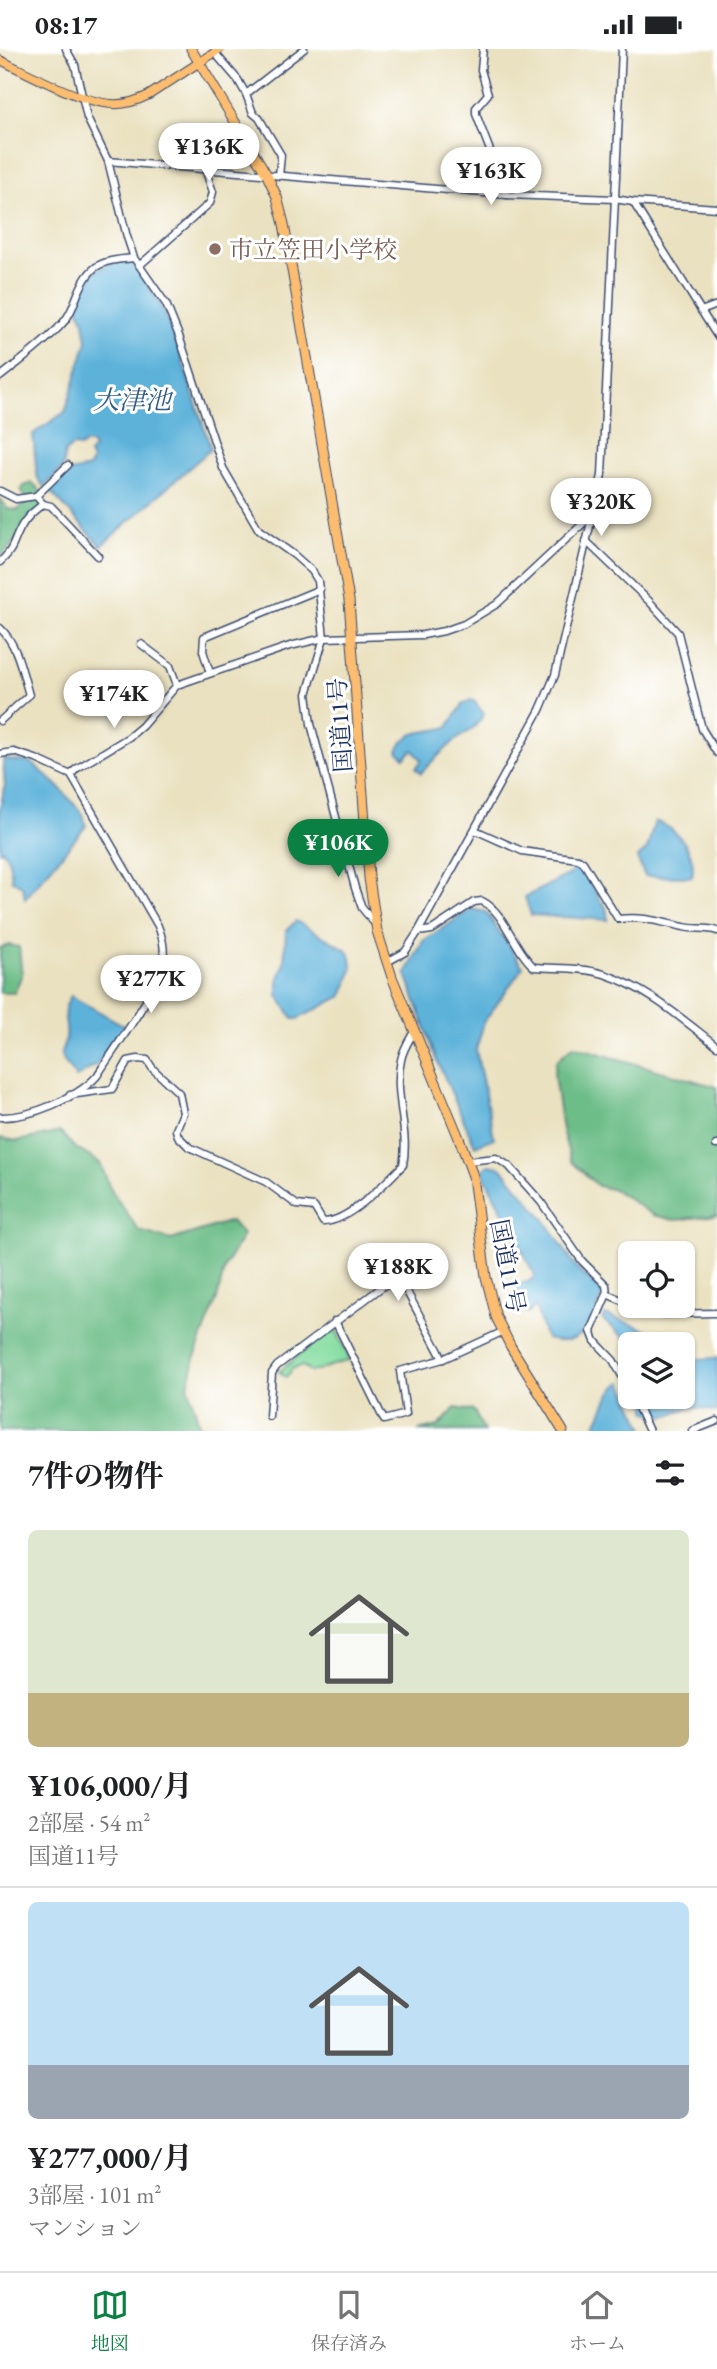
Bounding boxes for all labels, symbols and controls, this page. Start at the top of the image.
text: 08:17 [35,8,97,42]
pin: ¥136K [160,123,258,183]
text: ¥136K [174,131,244,161]
pin: ¥163K [442,148,540,207]
text: ¥163K [456,155,526,185]
place label: 市立笠田小学校 [229,234,397,265]
marker: 市立笠田小学校 [207,241,223,257]
water label: 大津池 [93,383,174,417]
pin: ¥320K [552,479,650,538]
text: ¥320K [566,486,636,516]
pin: ¥174K [65,671,163,730]
street label: 国道11号 [321,677,359,773]
text: ¥174K [79,678,149,708]
pin: ¥106K [289,819,387,879]
text: ¥106K [303,827,373,857]
pin: ¥277K [102,955,200,1015]
text: ¥277K [116,963,186,993]
street label: 国道11号 [484,1216,532,1316]
map controls [618,1241,695,1409]
button: locate [618,1241,695,1318]
pin: ¥188K [349,1243,447,1303]
text: ¥188K [363,1251,433,1281]
button: layers [618,1332,695,1409]
icon: filters [651,1454,689,1492]
text: 7件の物件 [28,1456,164,1495]
icon: home [296,1576,422,1702]
text: ¥106,000/月 [28,1766,192,1805]
text: 2部屋 · 54 m² [28,1808,150,1838]
text: 国道11号 [28,1841,119,1871]
icon: home [296,1948,422,2074]
text: ¥277,000/月 [28,2138,192,2177]
text: 3部屋 · 101 m² [28,2180,161,2210]
text: マンション [28,2213,142,2243]
tab: 地図 [91,2286,129,2356]
tab: 保存済み [311,2286,387,2356]
tab: ホーム [569,2286,626,2356]

